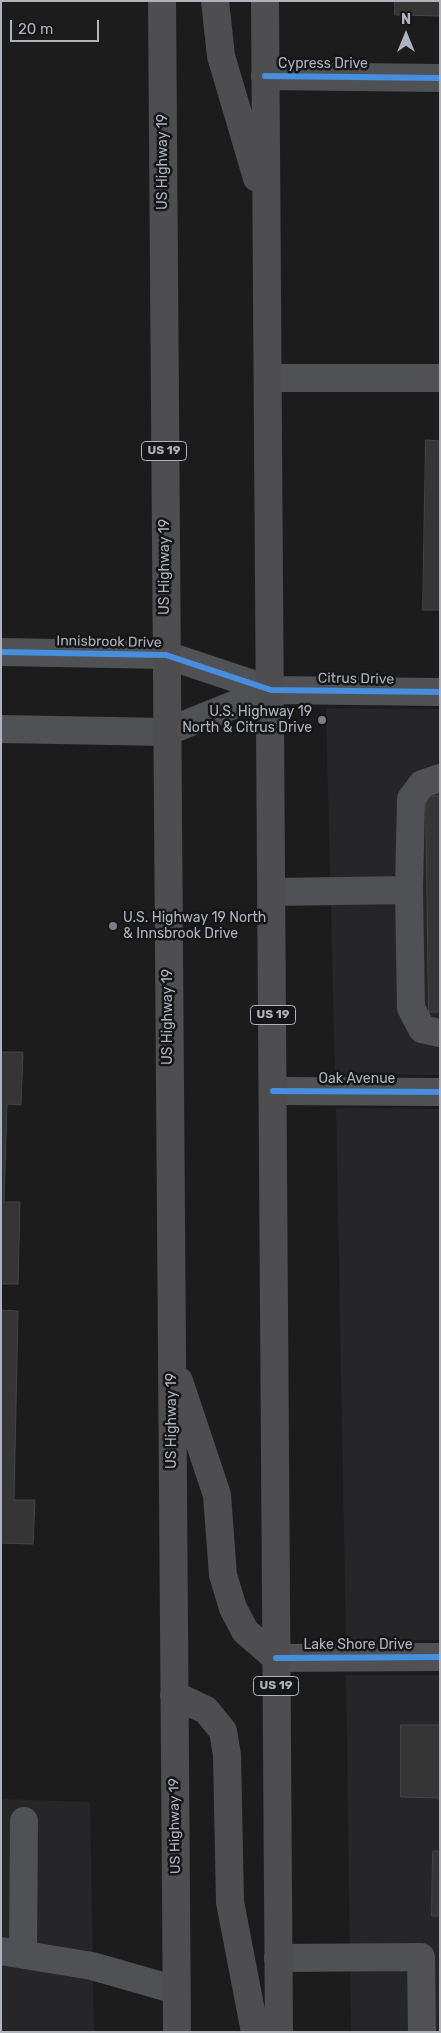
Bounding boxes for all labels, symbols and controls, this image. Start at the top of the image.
scale bar [12,10,101,42]
north arrow [381,10,431,60]
text: N [401,11,411,28]
text: 20 m [18,20,53,38]
street label: Cypress Drive [278,56,368,72]
street label: US Highway 19 [155,114,171,210]
road number: US 19 [142,442,186,461]
street label: US Highway 19 [157,519,173,615]
street label: Innisbrook Drive [56,633,162,651]
street label: Citrus Drive [318,670,394,688]
place label: U.S. Highway 19 North & Citrus Drive [182,704,312,736]
marker: U.S. Highway 19 North & Citrus Drive [316,714,328,726]
place label: U.S. Highway 19 North & Innsbrook Drive [123,910,266,942]
marker: U.S. Highway 19 North & Innsbrook Drive [107,920,119,932]
street label: US Highway 19 [160,969,176,1065]
road number: US 19 [250,1006,296,1024]
street label: Oak Avenue [319,1071,395,1087]
street label: US Highway 19 [164,1373,180,1469]
street label: Lake Shore Drive [303,1637,413,1653]
road number: US 19 [254,1676,298,1695]
street label: US Highway 19 [166,1778,184,1874]

